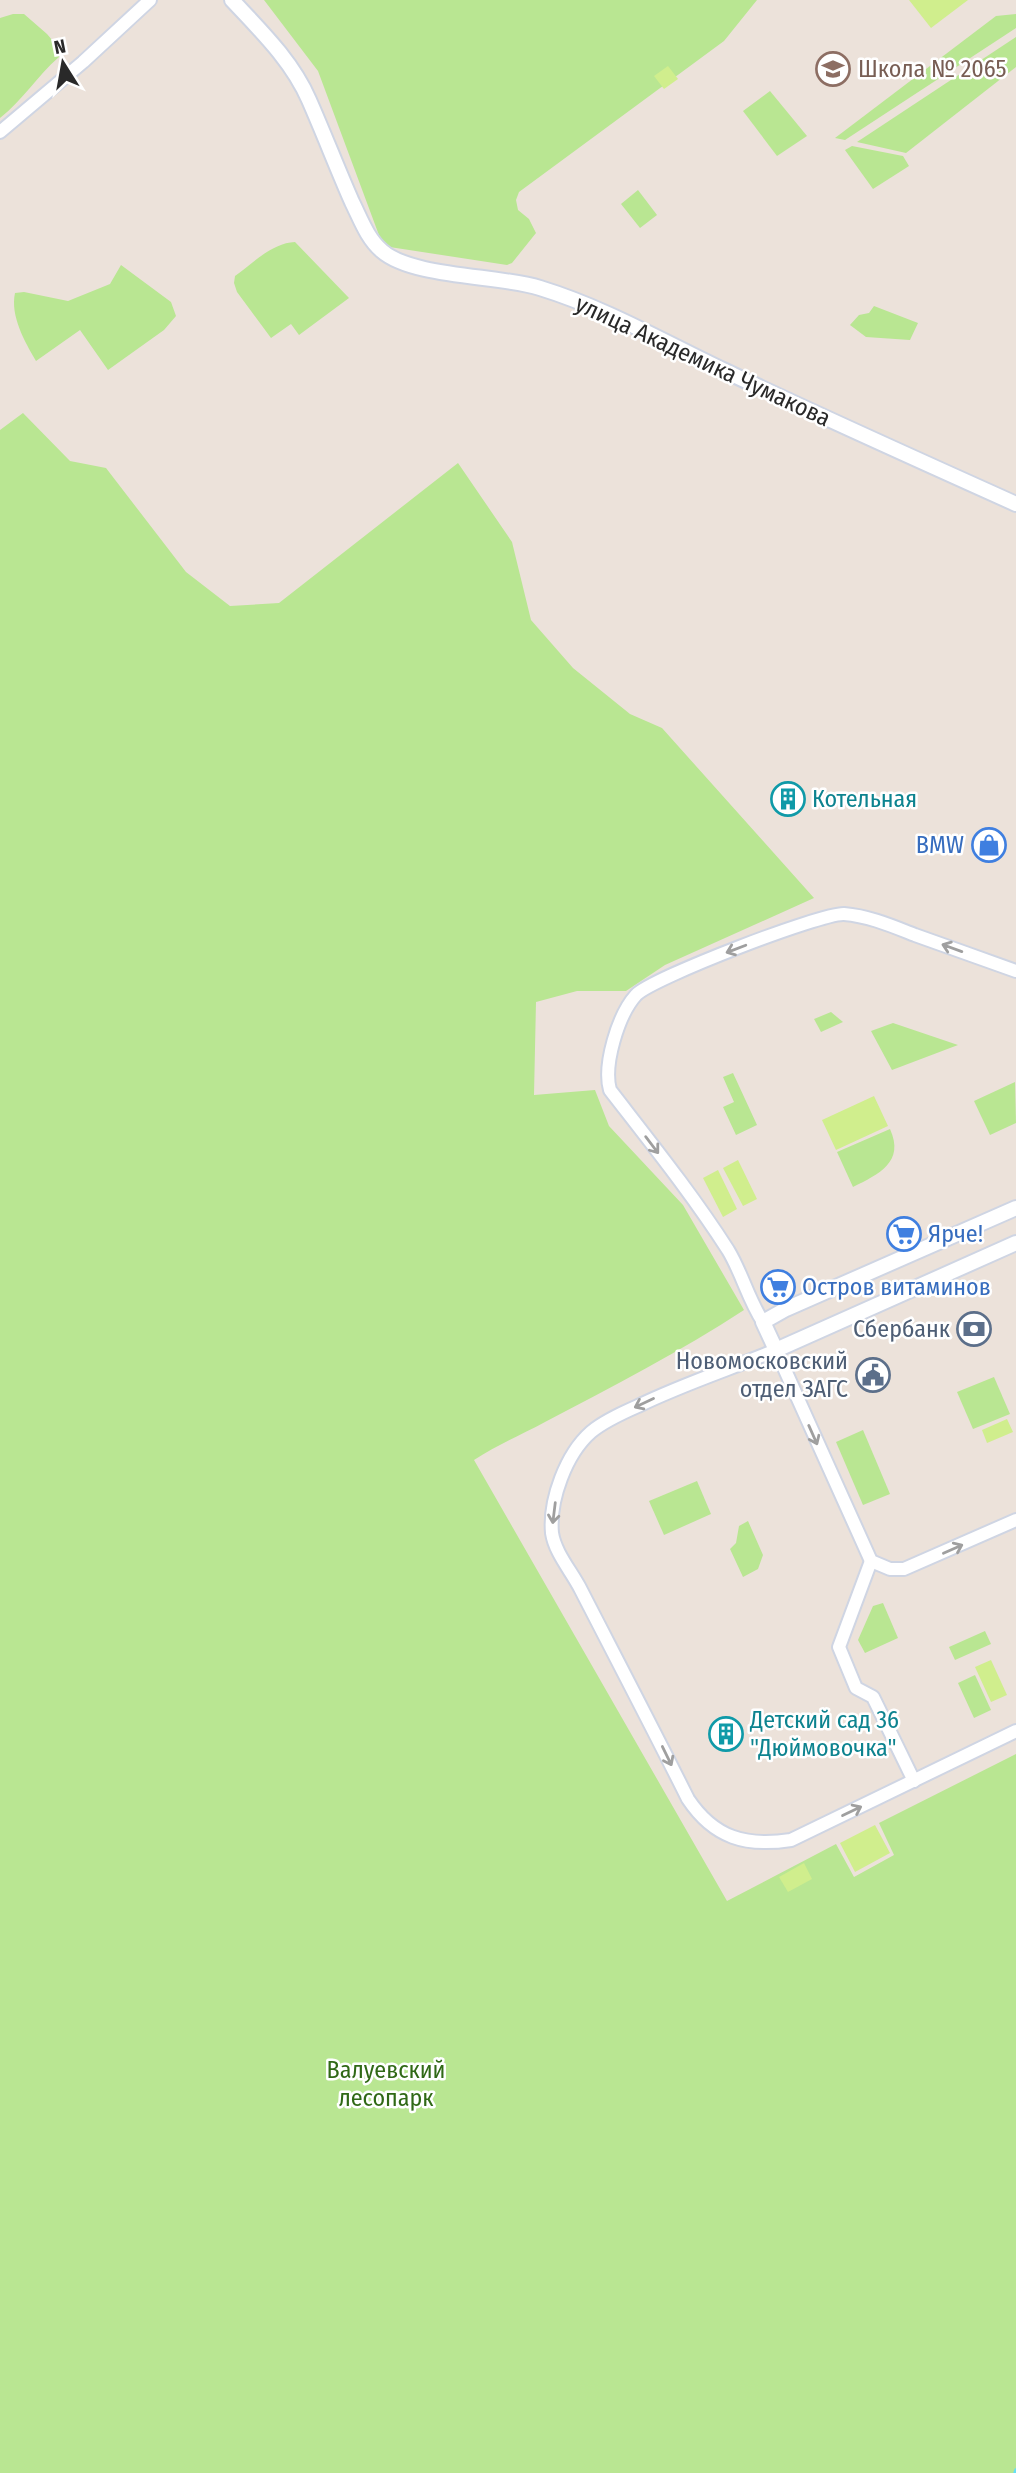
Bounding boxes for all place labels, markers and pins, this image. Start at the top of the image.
school or university icon: Школа № 2065 [814,50,852,88]
place label: Школа № 2065 [858,55,1007,83]
building icon: Котельная [769,780,807,818]
place label: Котельная [812,785,917,813]
shop icon: BMW [970,826,1008,864]
place label: BMW [916,831,964,859]
supermarket icon: Ярче! [885,1215,923,1253]
place label: Ярче! [928,1220,983,1248]
supermarket icon: Остров витаминов [759,1268,797,1306]
place label: Остров витаминов [802,1273,991,1301]
bank icon: Сбербанк [955,1310,993,1348]
place label: Сбербанк [853,1315,951,1343]
place label: Новомосковский отдел ЗАГС [676,1347,848,1403]
public building icon: Новомосковский отдел ЗАГС [854,1356,892,1394]
place label: Детский сад 36 "Дюймовочка" [749,1706,899,1762]
building icon: Детский сад 36 "Дюймовочка" [707,1715,745,1753]

